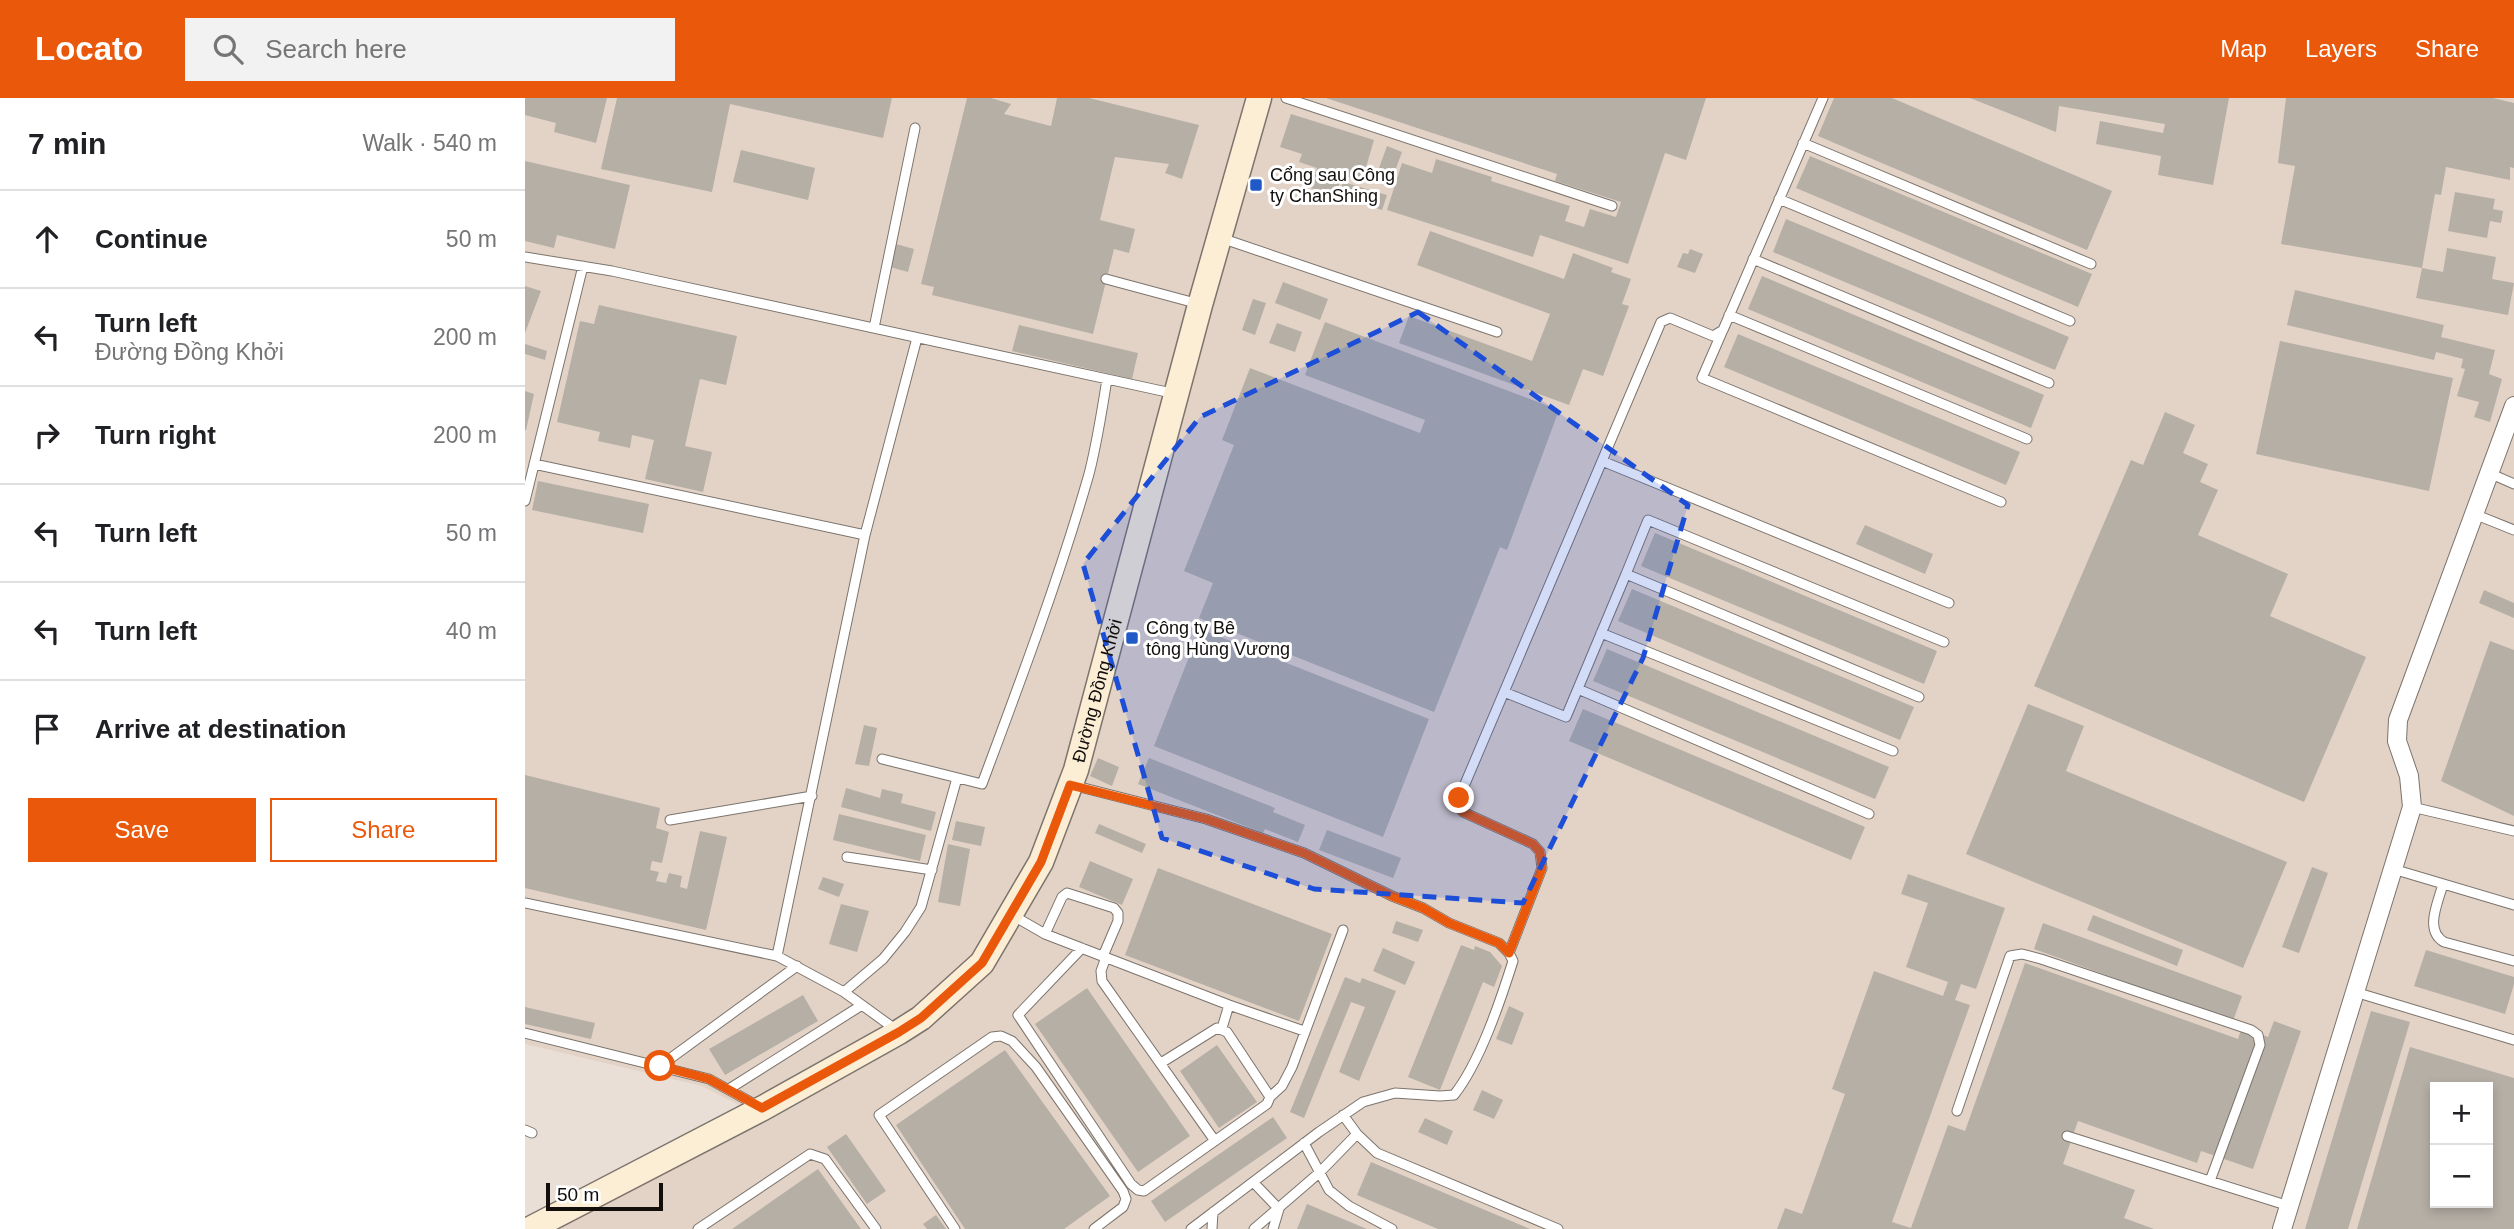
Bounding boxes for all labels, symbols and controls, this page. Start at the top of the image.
search box [185,18,675,81]
text: Locato [35,30,143,67]
icon: search [209,30,247,68]
text: Search here [265,34,407,64]
text: Map [2220,35,2267,62]
text: Layers [2305,35,2377,62]
text: Share [2415,35,2479,62]
text: 7 min [28,127,106,160]
text: Walk · 540 m [362,130,497,156]
place label: Cổng sau Công ty ChanShing [1270,165,1395,206]
marker: Cổng sau Công ty ChanShing [1248,177,1264,193]
icon: ahead [28,220,66,258]
text: Continue [95,224,208,254]
text: 50 m [446,226,497,252]
text: Turn left [95,308,197,338]
icon: left [28,318,66,356]
text: 200 m [433,324,497,350]
text: Đường Đồng Khởi [95,339,284,365]
icon: right [28,416,66,454]
text: Turn right [95,420,216,450]
text: 200 m [433,422,497,448]
icon: left [28,514,66,552]
text: Turn left [95,518,197,548]
text: 50 m [446,520,497,546]
icon: left [28,612,66,650]
text: Turn left [95,616,197,646]
street label: Đường Đồng Khởi [1068,617,1126,765]
text: 40 m [446,618,497,644]
place label: Công ty Bê tông Hùng Vương [1146,618,1290,659]
marker: Công ty Bê tông Hùng Vương [1124,630,1140,646]
icon: arrive [28,710,66,748]
text: Arrive at destination [95,714,346,744]
route end [1443,782,1474,813]
button: Save [28,798,256,862]
button: Share [270,798,497,862]
route start [644,1050,675,1081]
map controls [2430,1082,2493,1208]
button: + [2430,1082,2493,1145]
button: − [2430,1145,2493,1208]
scale bar [546,1180,663,1212]
text: 50 m [557,1184,599,1205]

